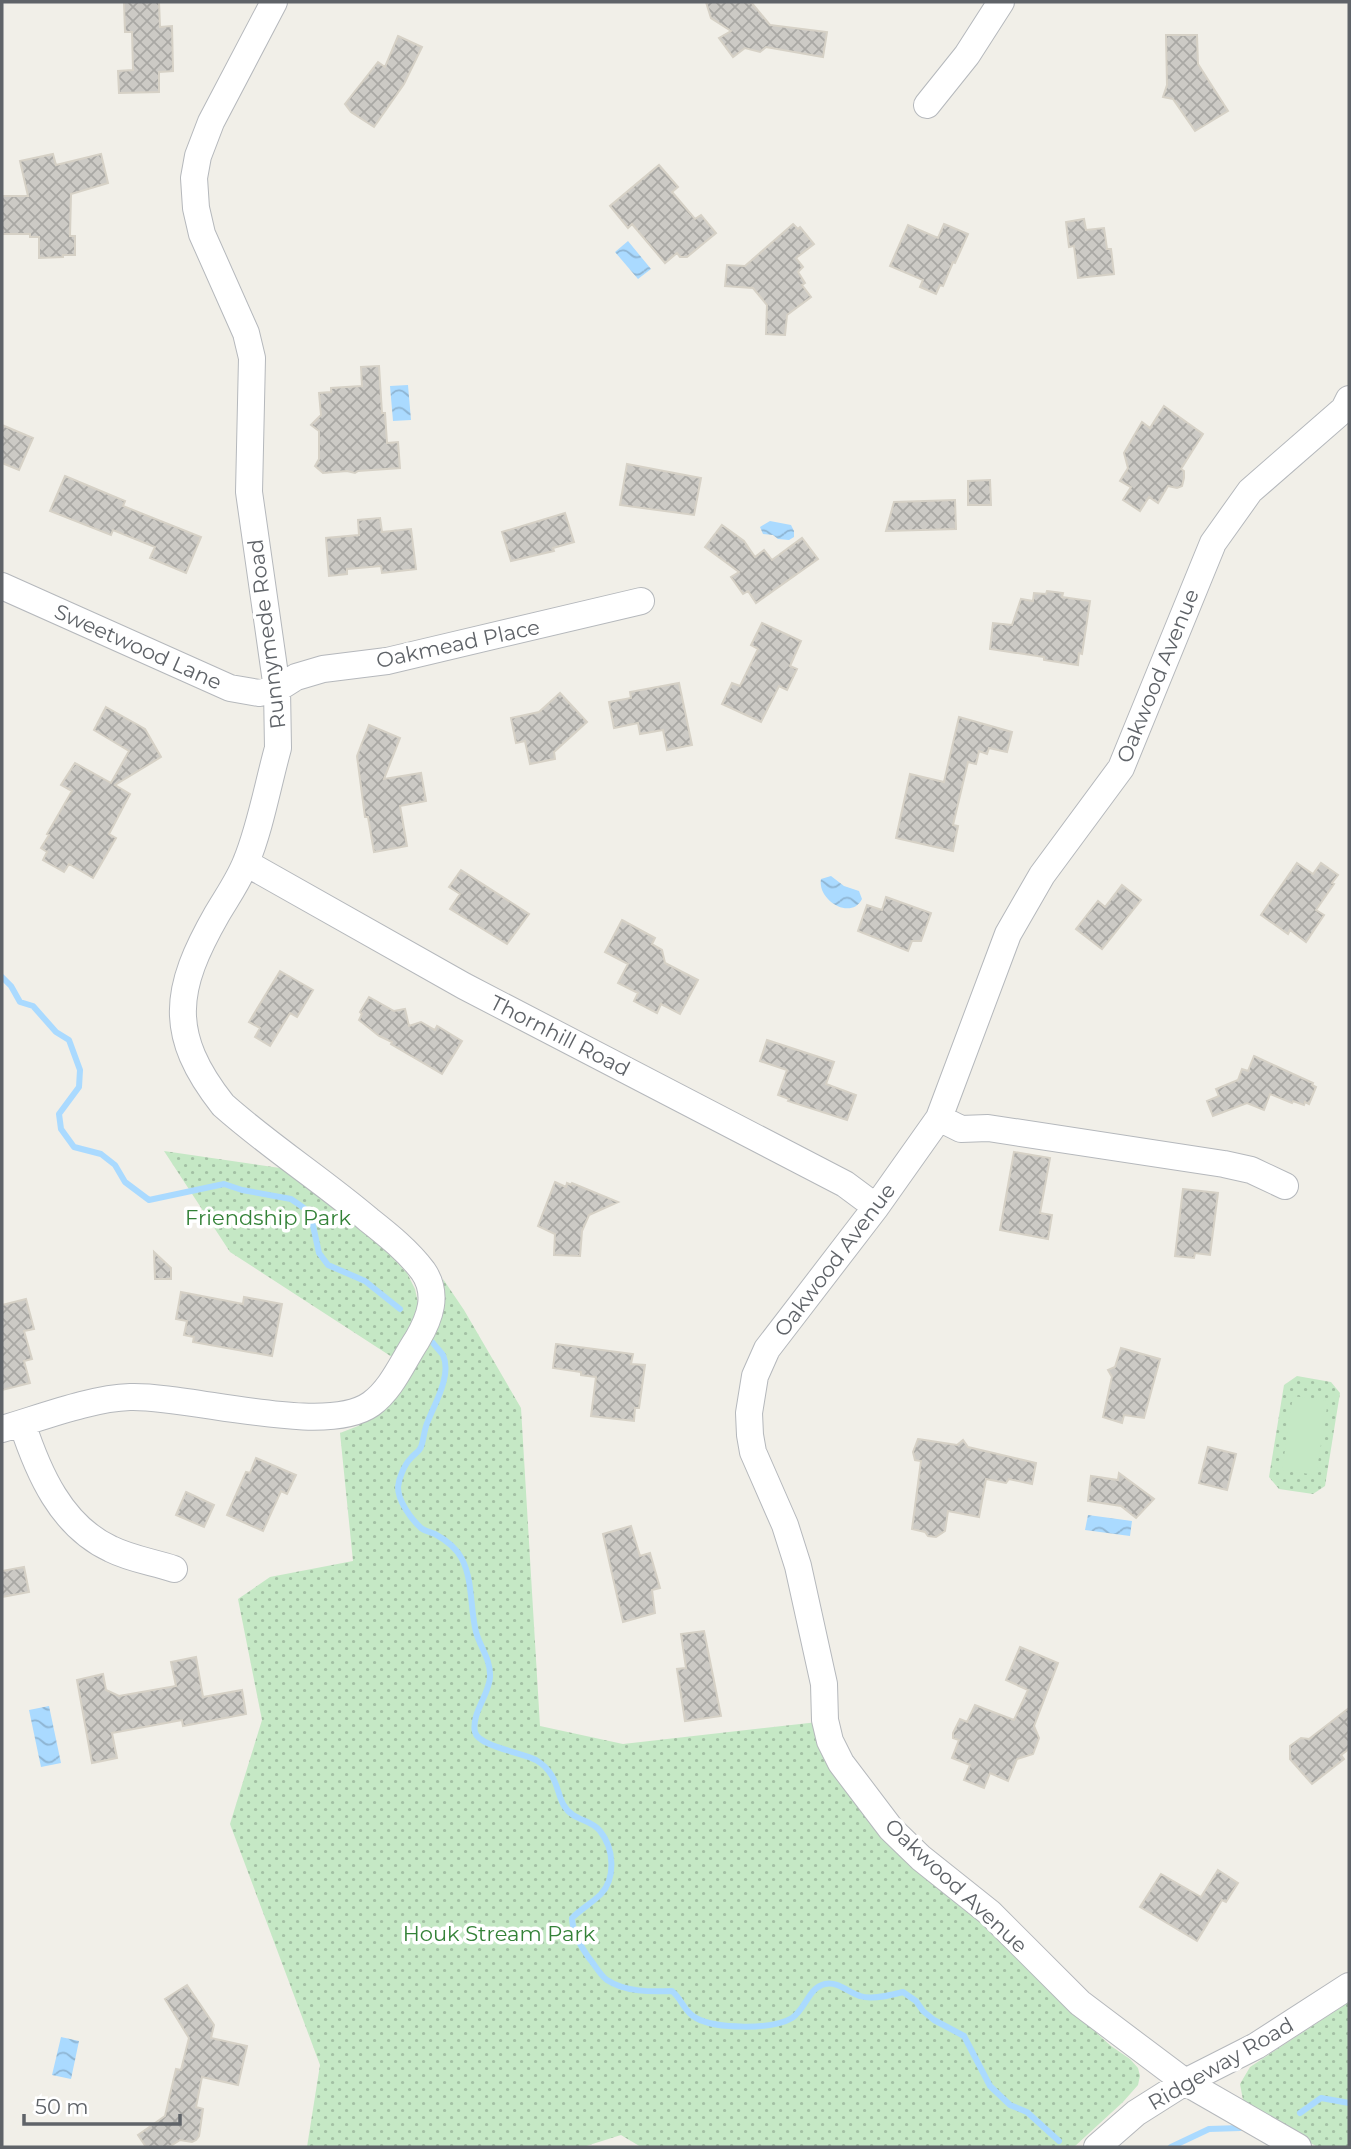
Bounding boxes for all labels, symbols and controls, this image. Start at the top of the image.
street label: Runnymede Road [242,538,291,730]
street label: Oakwood Avenue [1111,585,1204,766]
street label: Sweetwood Lane [51,598,226,695]
street label: Oakmead Place [374,614,542,673]
street label: Thornhill Road [486,990,634,1082]
street label: Oakwood Avenue [769,1178,900,1341]
park label: Friendship Park [185,1205,351,1230]
street label: Oakwood Avenue [880,1813,1033,1958]
park label: Houk Stream Park [403,1921,596,1946]
street label: Ridgeway Road [1144,2012,1298,2115]
scale bar [24,2082,180,2126]
text: 50 m [35,2094,89,2119]

